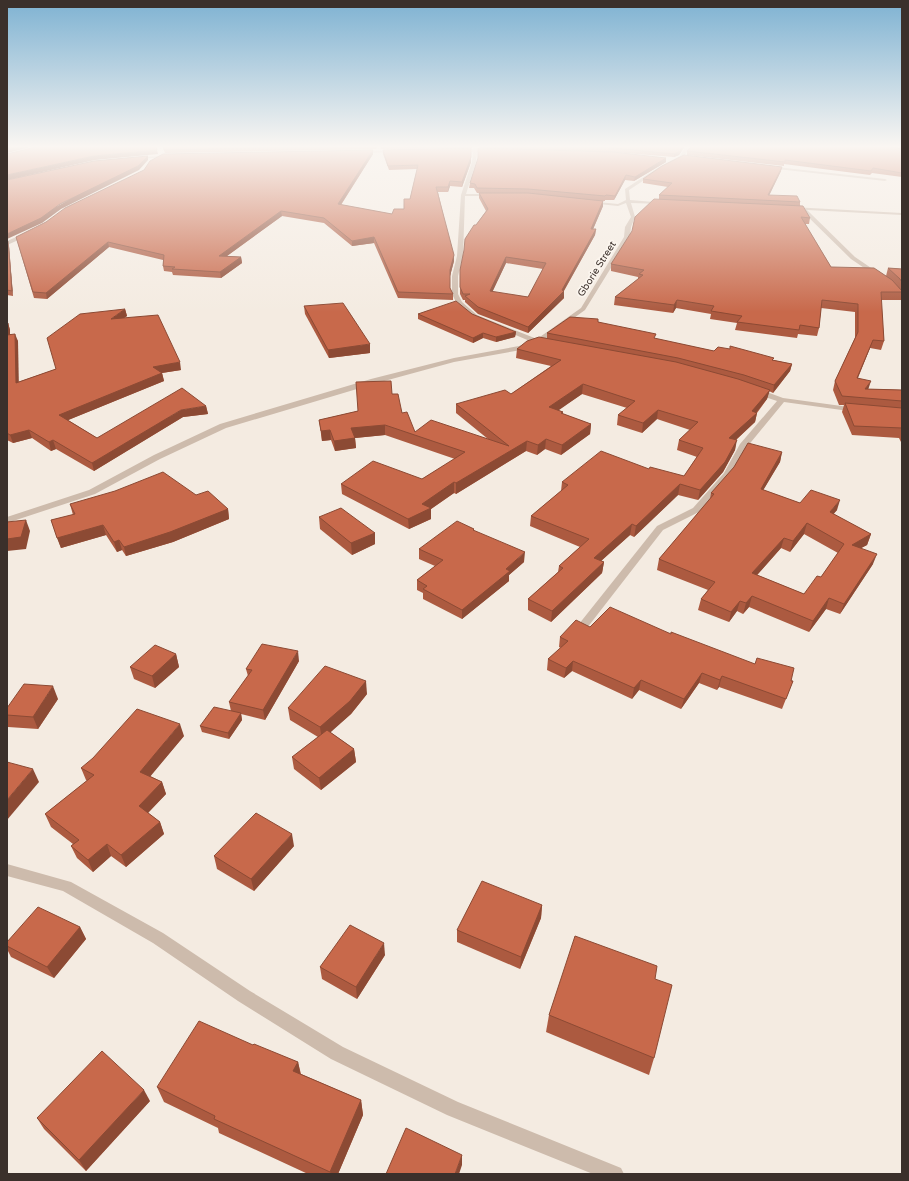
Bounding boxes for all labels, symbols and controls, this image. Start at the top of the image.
street label: Gborie Street [575,239,619,299]

